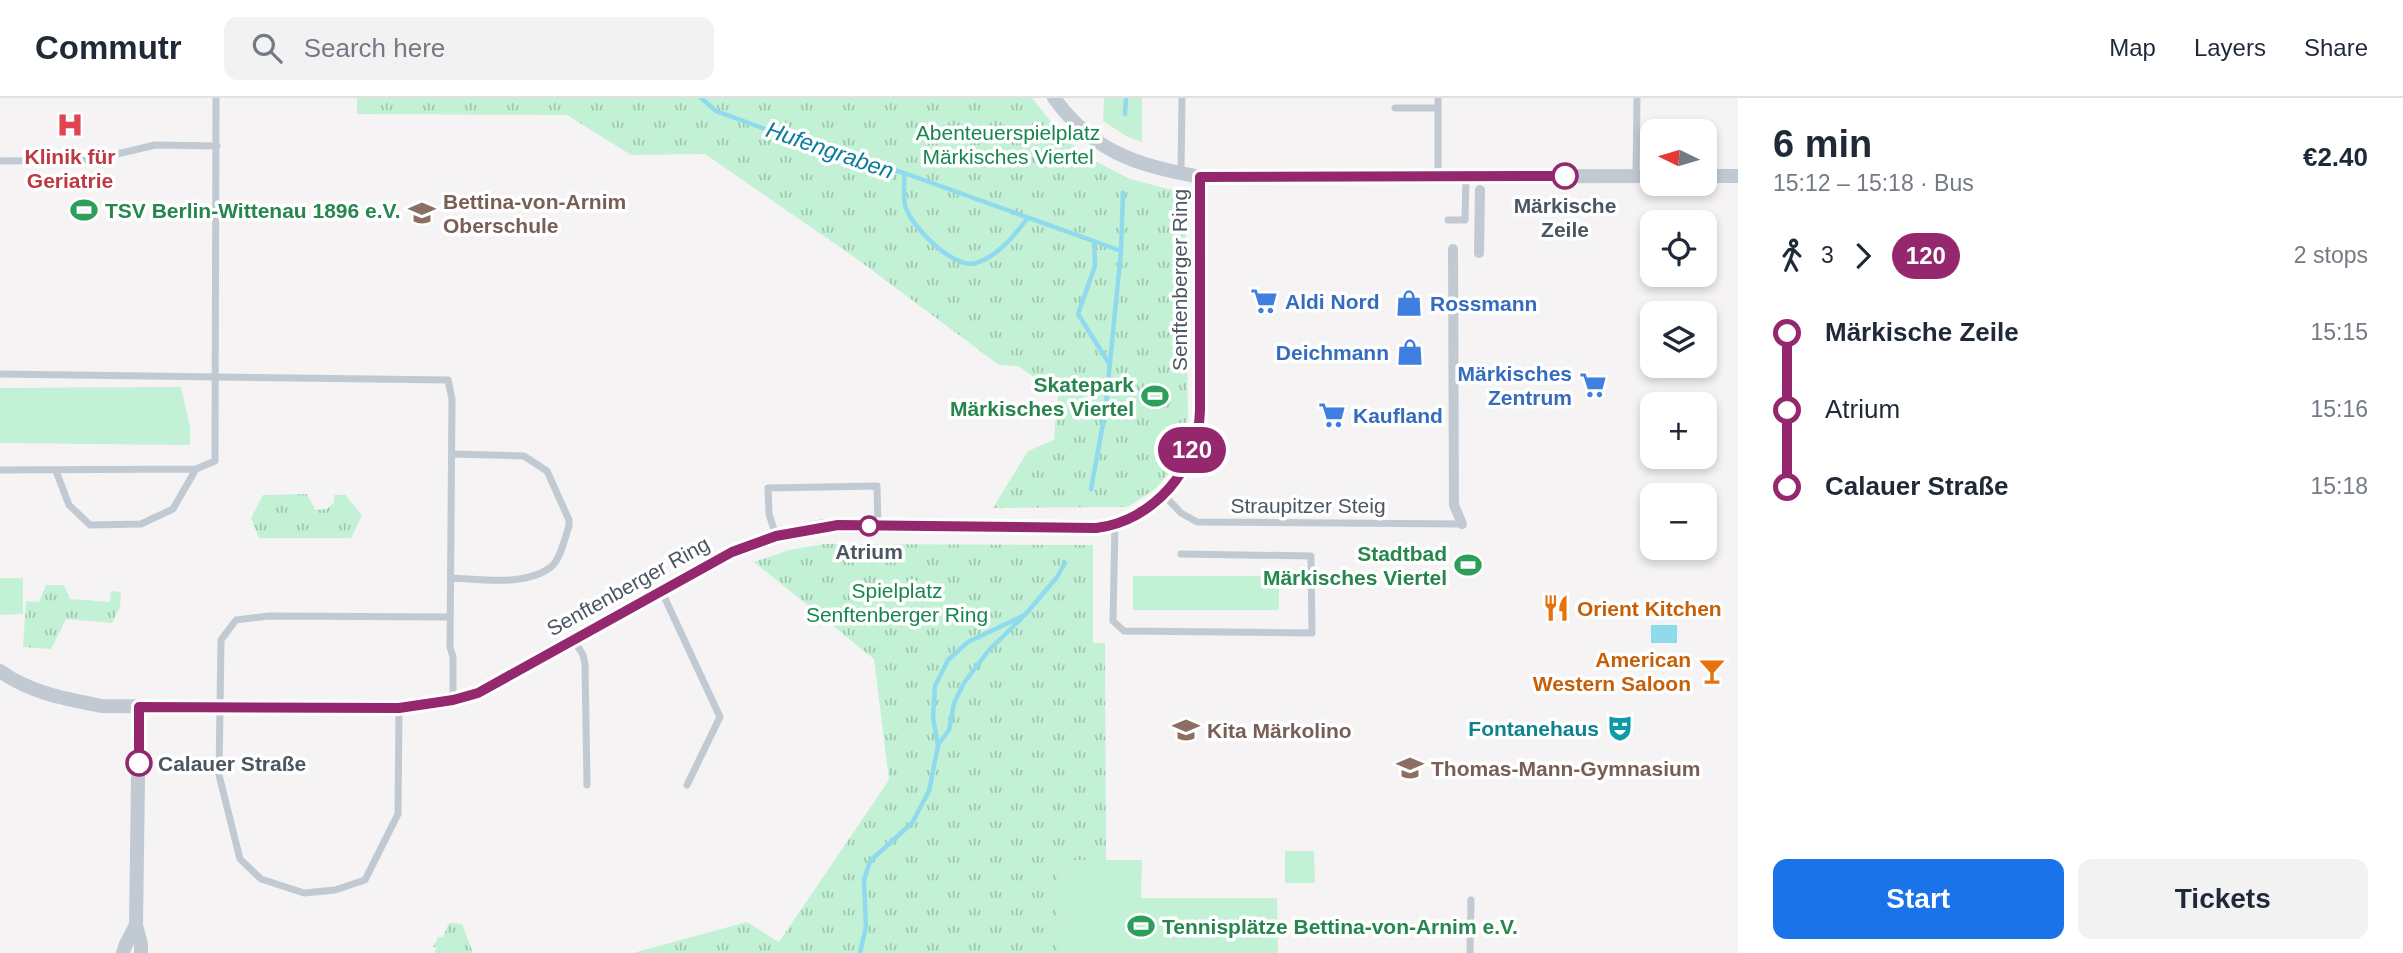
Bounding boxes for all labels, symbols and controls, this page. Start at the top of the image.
search box [224,17,714,80]
text: Commutr [35,29,182,66]
icon: search [248,29,286,67]
text: Search here [304,33,445,63]
text: Map [2109,34,2156,61]
text: Layers [2194,34,2266,61]
text: Share [2304,34,2368,61]
hospital icon: Klinik für Geriatrie [55,110,85,140]
water label: Hufengraben [763,116,897,184]
north arrow [1640,119,1717,196]
map controls [1640,119,1717,560]
park label: Abenteuerspielplatz Märkisches Viertel [916,121,1100,168]
text: 6 min [1773,123,1872,165]
text: €2.40 [2303,142,2368,172]
place label: Klinik für Geriatrie [24,145,116,192]
marker: Märkische Zeile [1552,163,1578,189]
text: 15:12 – 15:18 · Bus [1773,170,1974,196]
street label: Senftenberger Ring [1168,189,1191,371]
place label: Bettina-von-Arnim Oberschule [443,190,626,237]
place label: Märkische Zeile [1514,194,1616,241]
sports icon: TSV Berlin-Wittenau 1896 e.V. [69,195,99,225]
school or university icon: Bettina-von-Arnim Oberschule [407,198,437,228]
place label: TSV Berlin-Wittenau 1896 e.V. [105,199,400,222]
button: locate [1640,210,1717,287]
icon: walk [1773,237,1811,275]
icon: forward [1844,237,1882,275]
text: 3 [1821,242,1834,268]
text: 120 [1906,242,1946,269]
text: 2 stops [2294,242,2368,268]
supermarket icon: Aldi Nord [1249,286,1279,316]
shop icon: Rossmann [1394,288,1424,318]
place label: Aldi Nord [1285,290,1380,313]
place label: Rossmann [1430,292,1537,315]
button: layers [1640,301,1717,378]
text: Märkische Zeile [1825,317,2019,347]
text: 15:15 [2310,319,2368,345]
shop icon: Deichmann [1395,337,1425,367]
place label: Deichmann [1276,341,1389,364]
place label: Märkisches Zentrum [1458,362,1572,409]
supermarket icon: Märkisches Zentrum [1578,370,1608,400]
place label: Skatepark Märkisches Viertel [950,373,1134,420]
sports icon: Skatepark Märkisches Viertel [1140,381,1170,411]
button: + [1640,392,1717,469]
text: Atrium [1825,394,1900,424]
text: 15:16 [2310,396,2368,422]
supermarket icon: Kaufland [1317,400,1347,430]
place label: Kaufland [1353,404,1443,427]
line badge: 120 [1152,427,1232,473]
text: 120 [1172,436,1212,463]
text: Calauer Straße [1825,471,2009,501]
text: 15:18 [2310,473,2368,499]
button: − [1640,483,1717,560]
street label: Straupitzer Steig [1230,494,1386,517]
marker: Atrium [859,516,879,536]
street label: Senftenberger Ring [543,532,713,640]
place label: Atrium [835,540,903,563]
place label: Stadtbad Märkisches Viertel [1263,542,1447,589]
sports icon: Stadtbad Märkisches Viertel [1453,550,1483,580]
park label: Spielplatz Senftenberger Ring [806,579,988,626]
restaurant icon: Orient Kitchen [1541,593,1571,623]
place label: Orient Kitchen [1577,597,1722,620]
place label: American Western Saloon [1533,648,1691,695]
bar icon: American Western Saloon [1697,656,1727,686]
theatre icon: Fontanehaus [1605,713,1635,743]
school or university icon: Kita Märkolino [1171,715,1201,745]
place label: Fontanehaus [1468,717,1599,740]
place label: Kita Märkolino [1207,719,1352,742]
marker: Calauer Straße [126,750,152,776]
place label: Calauer Straße [158,752,306,775]
school or university icon: Thomas-Mann-Gymnasium [1395,753,1425,783]
place label: Thomas-Mann-Gymnasium [1431,757,1701,780]
button: Start [1773,859,2064,939]
button: Tickets [2078,859,2368,939]
sports icon: Tennisplätze Bettina-von-Arnim e.V. [1126,911,1156,941]
place label: Tennisplätze Bettina-von-Arnim e.V. [1162,915,1518,938]

